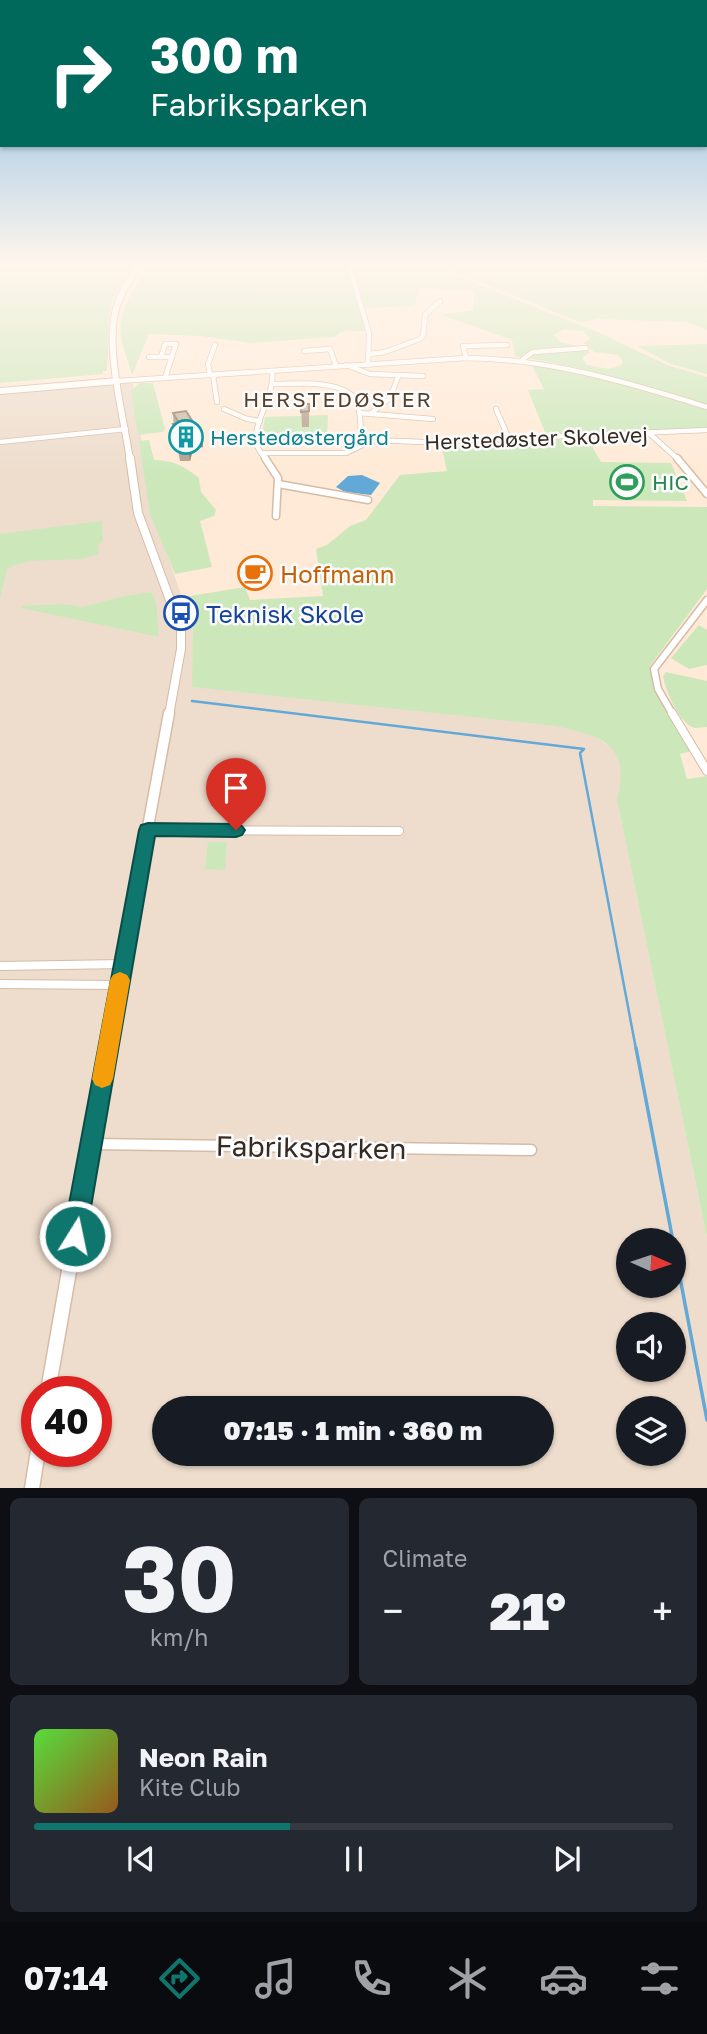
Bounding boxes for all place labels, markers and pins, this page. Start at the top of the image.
building icon: Herstedøstergård [167,418,205,456]
place label: Herstedøstergård [210,424,389,450]
sports icon: HIC [608,463,646,501]
place label: HIC [652,469,689,495]
cafe icon: Hoffmann [236,554,274,592]
place label: Hoffmann [280,559,394,588]
bus stop icon: Teknisk Skole [162,594,200,632]
place label: Teknisk Skole [206,599,364,628]
pin [206,758,266,830]

